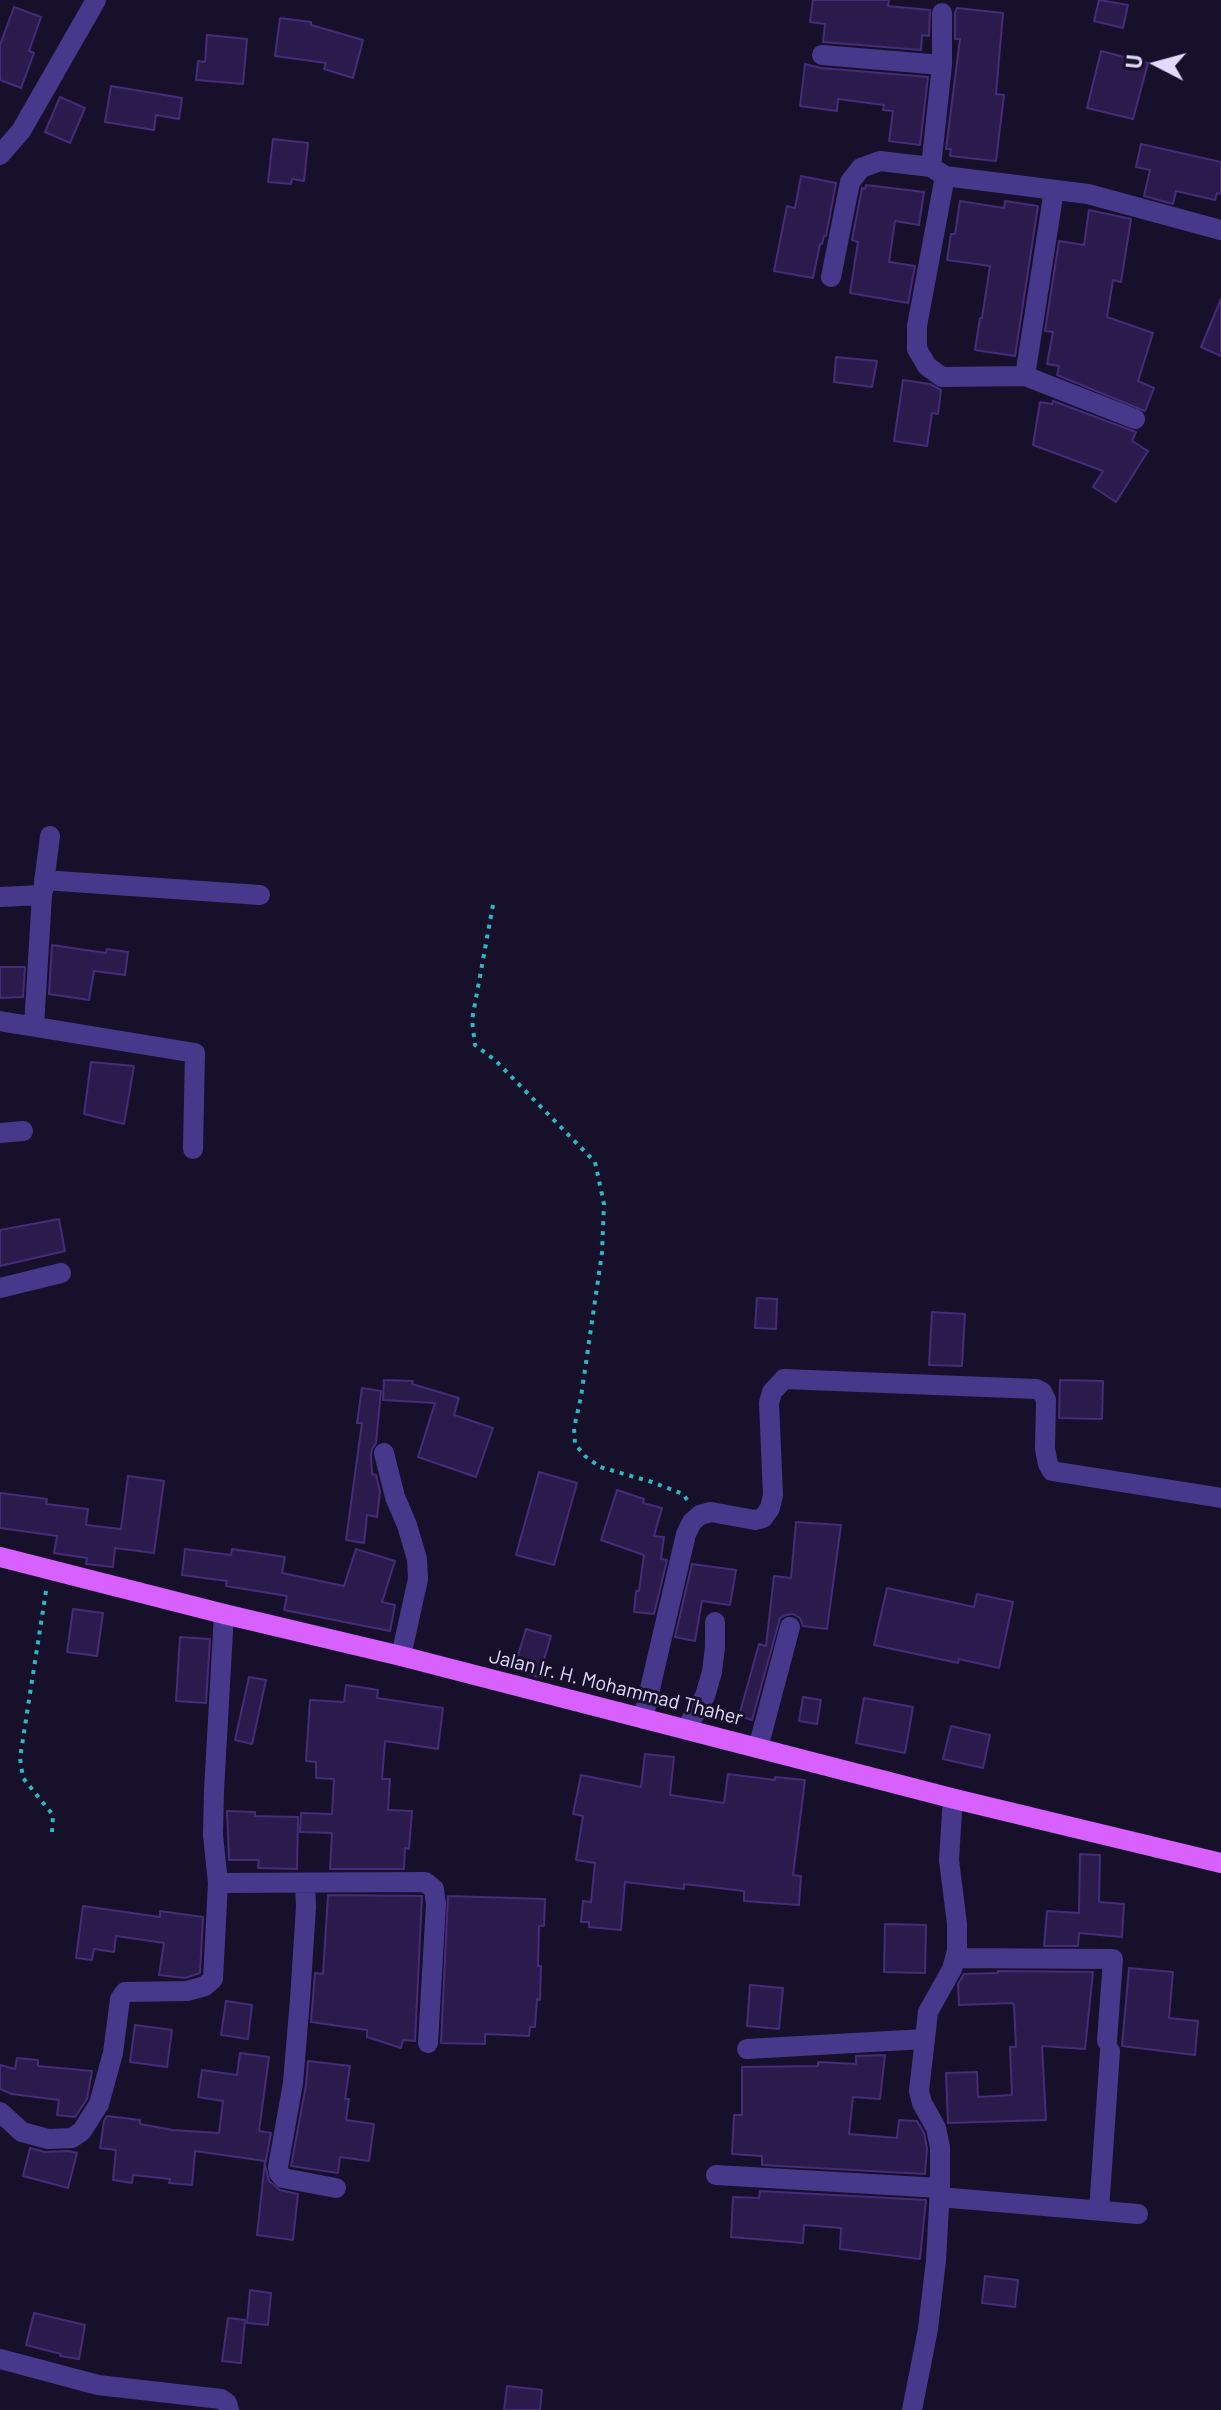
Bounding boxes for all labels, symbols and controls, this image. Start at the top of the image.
north arrow [1117,24,1197,104]
text: U [1119,53,1147,70]
street label: Jalan Ir. H. Mohammad Thaher [487,1644,745,1730]

